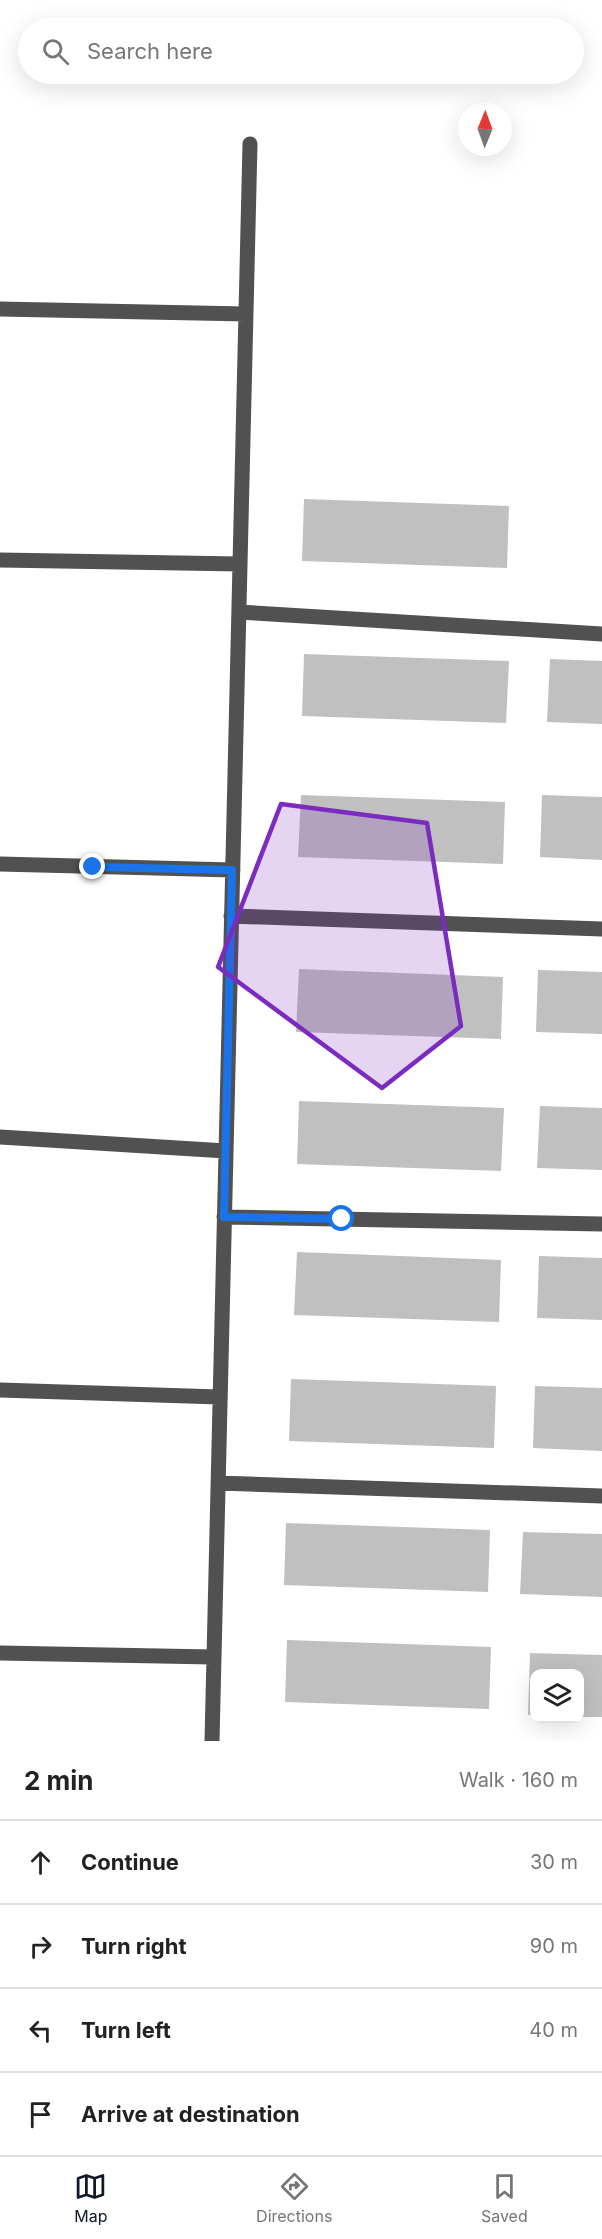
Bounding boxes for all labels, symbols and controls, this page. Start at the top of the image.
search box [18,18,584,84]
icon: search [39,35,72,68]
text: Search here [87,38,213,64]
north arrow [458,102,512,156]
route end [79,853,105,879]
route start [328,1205,354,1231]
map controls [530,1669,584,1723]
button: layers [530,1669,584,1723]
text: 2 min [24,1765,94,1796]
text: Walk · 160 m [459,1768,578,1792]
icon: ahead [24,1846,57,1879]
text: Continue [81,1849,179,1875]
text: 30 m [530,1850,578,1874]
icon: right [24,1930,57,1963]
text: Turn right [81,1933,187,1959]
text: 90 m [530,1934,578,1958]
icon: left [24,2014,57,2047]
text: Turn left [81,2017,171,2043]
text: 40 m [529,2018,578,2042]
icon: arrive [24,2098,57,2131]
text: Arrive at destination [81,2101,300,2127]
tab: Map [74,2170,108,2226]
tab: Directions [256,2170,332,2226]
tab: Saved [481,2170,528,2226]

